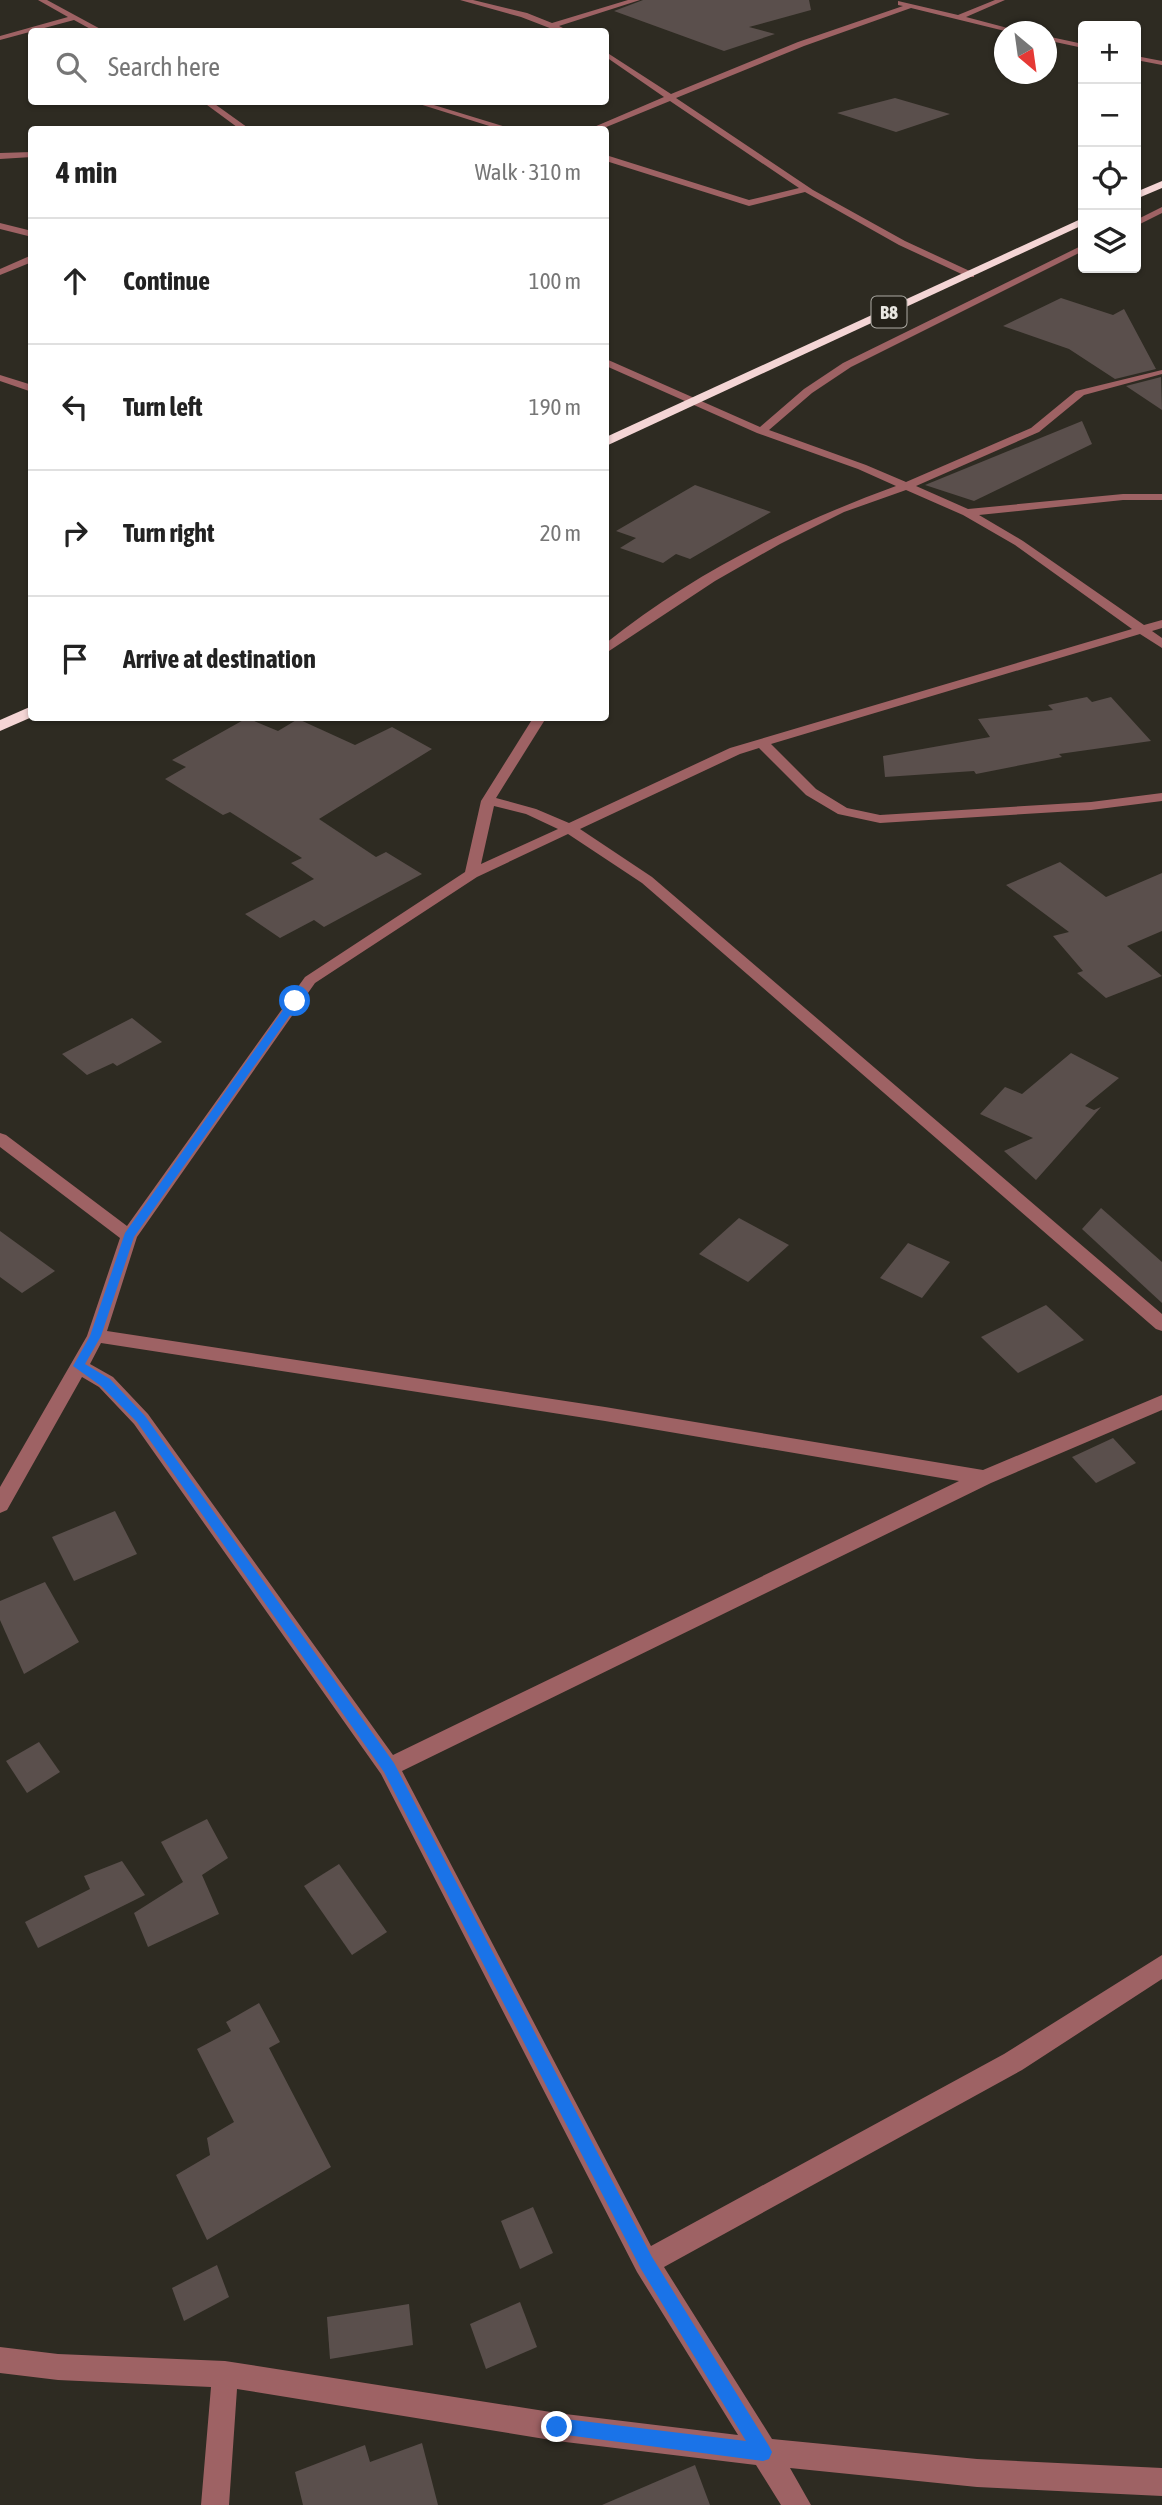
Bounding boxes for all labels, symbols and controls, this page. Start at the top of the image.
north arrow [994,21,1057,84]
map controls [1078,21,1141,273]
button: + [1078,21,1141,84]
search box [28,28,609,105]
icon: search [52,48,90,86]
text: Search here [108,52,220,82]
button: − [1078,84,1141,147]
button: locate [1078,147,1141,210]
text: 4 min [56,155,117,189]
text: Walk · 310 m [475,159,581,185]
button: layers [1078,210,1141,273]
icon: ahead [56,262,94,300]
text: Continue [123,266,210,296]
text: 100 m [529,268,581,294]
road number: B8 [872,296,906,328]
icon: left [56,388,94,426]
text: Turn left [123,392,203,422]
text: 190 m [529,394,581,420]
icon: right [56,514,94,552]
text: Turn right [123,518,214,548]
text: 20 m [540,520,581,546]
icon: arrive [56,640,94,678]
text: Arrive at destination [123,644,316,674]
route start [279,985,310,1016]
route end [541,2411,572,2442]

